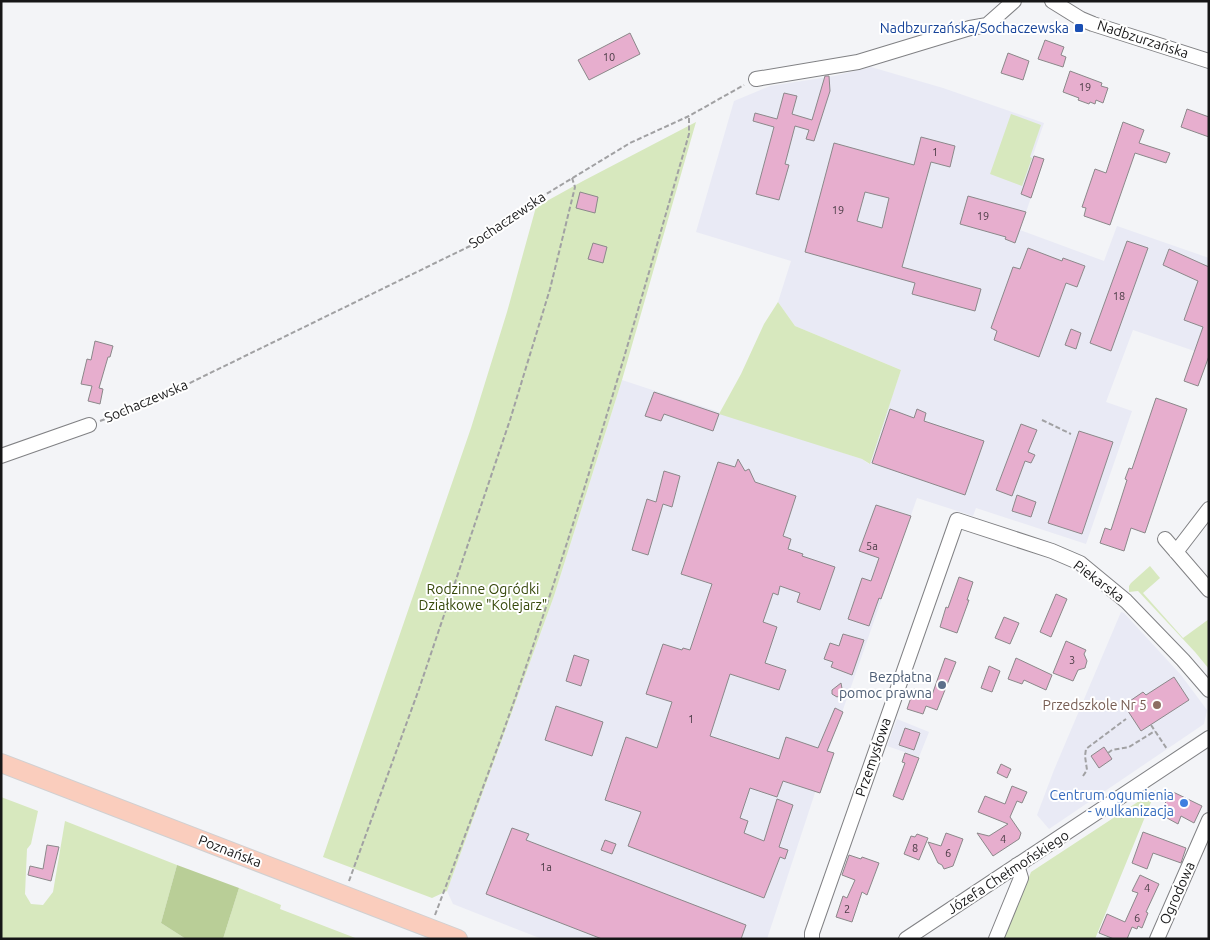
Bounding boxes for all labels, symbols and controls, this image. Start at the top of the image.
street label: Nadbzurzańska [1095,17,1191,61]
place label: Nadbzurzańska/Sochaczewska [880,20,1069,36]
marker: Nadbzurzańska/Sochaczewska [1073,22,1085,34]
house number: 10 [603,51,615,63]
house number: 19 [1079,81,1091,93]
house number: 1 [932,146,938,158]
street label: Sochaczewska [466,188,548,252]
house number: 19 [832,204,844,216]
house number: 19 [977,210,989,222]
house number: 18 [1113,290,1125,302]
street label: Sochaczewska [102,376,190,426]
house number: 5a [866,540,878,552]
street label: Piekarska [1070,557,1128,605]
park label: Rodzinne Ogródki Działkowe "Kolejarz" [419,581,547,613]
house number: 3 [1069,654,1075,666]
place label: Bezpłatna pomoc prawna [839,669,932,701]
marker: Bezpłatna pomoc prawna [936,679,948,691]
place label: Przedszkole Nr 5 [1043,697,1147,713]
marker: Przedszkole Nr 5 [1151,699,1163,711]
house number: 1 [688,713,694,725]
street label: Przemysłowa [852,715,894,799]
place label: Centrum ogumienia - wulkanizacja [1050,787,1174,819]
marker: Centrum ogumienia - wulkanizacja [1178,797,1190,809]
street label: Józefa Chełmońskiego [944,827,1072,917]
street label: Poznańska [196,832,264,870]
house number: 4 [1000,833,1006,845]
house number: 8 [912,842,918,854]
house number: 6 [945,847,951,859]
street label: Ogrodowa [1156,859,1198,927]
house number: 1a [540,861,552,873]
house number: 4 [1144,882,1150,894]
house number: 2 [844,903,850,915]
house number: 6 [1134,912,1140,924]

